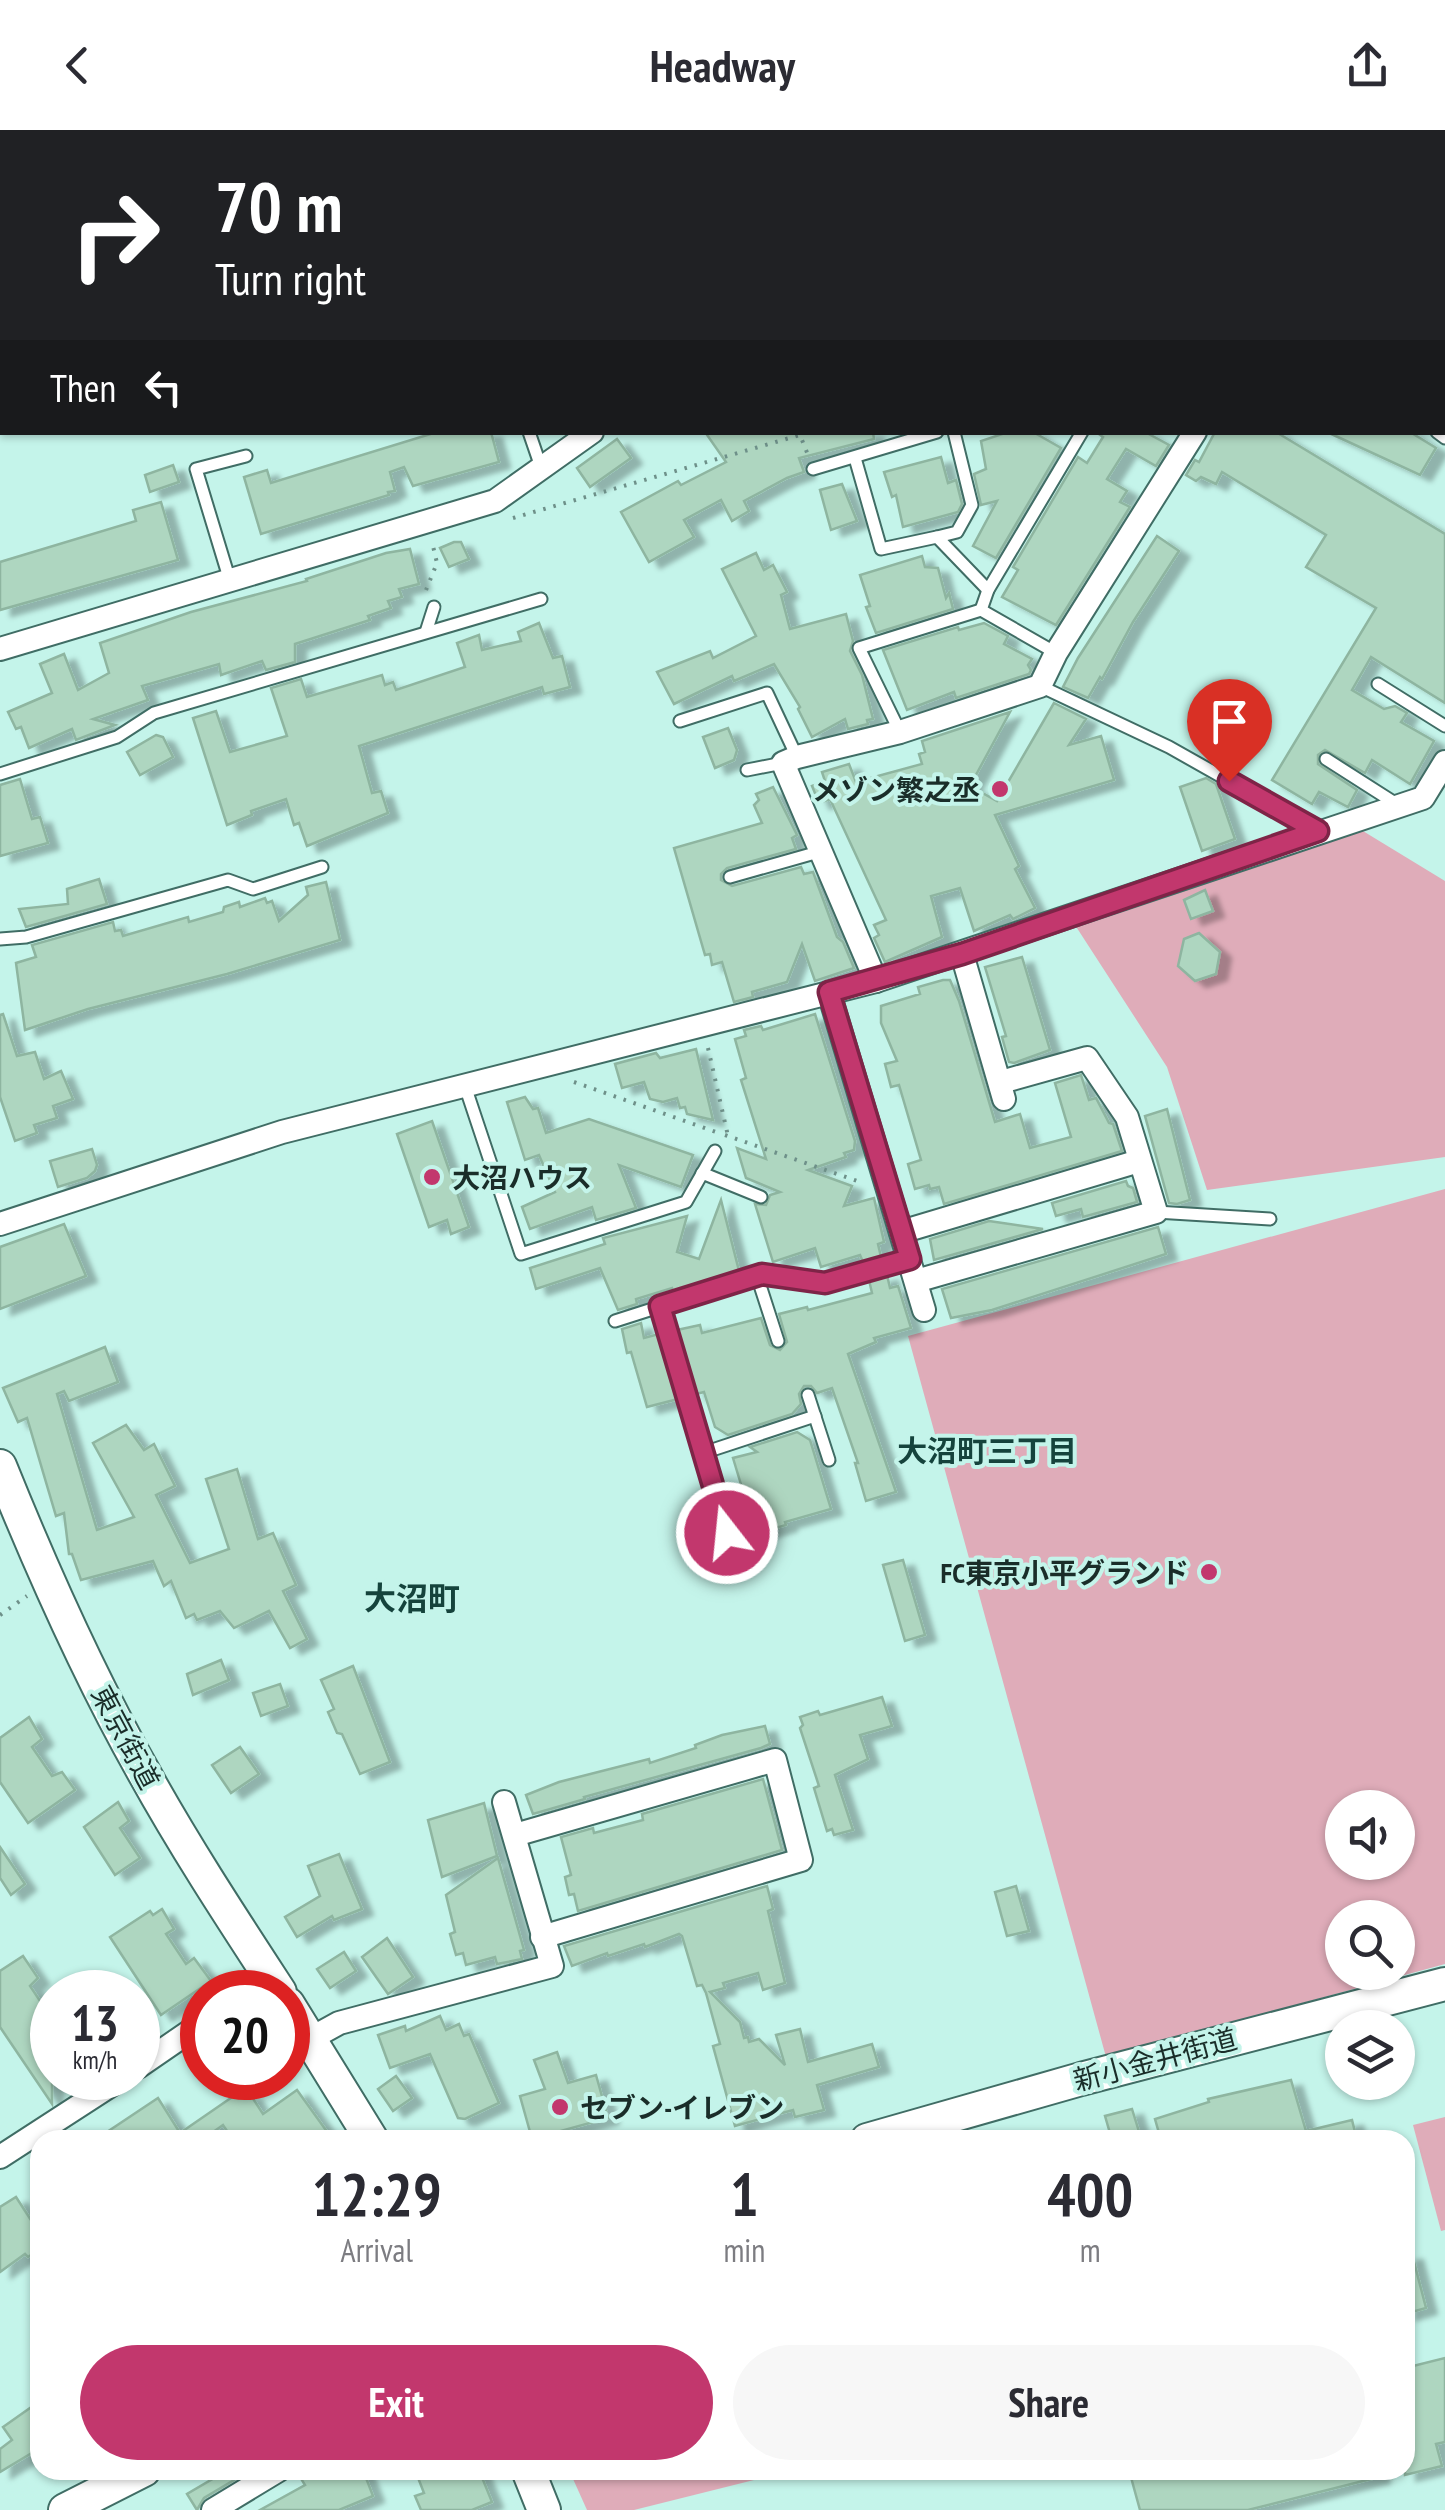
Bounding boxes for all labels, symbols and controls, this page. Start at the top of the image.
text: Headway [650,36,795,94]
icon: back [50,38,105,93]
icon: share [1340,38,1395,93]
text: 70 m [215,161,343,251]
icon: right [50,170,180,300]
text: Turn right [215,249,366,307]
icon: left [136,360,191,415]
text: Then [50,363,116,412]
pin [1187,679,1272,782]
icon: arrive [1202,694,1257,749]
place label: メゾン繁之丞 [812,771,980,808]
marker: メゾン繁之丞 [989,778,1011,800]
place label: 大沼ハウス [452,1159,592,1196]
marker: 大沼ハウス [421,1166,443,1188]
district label: 大沼町三丁目 [897,1431,1077,1470]
position arrow [675,1481,779,1585]
place label: FC東京小平グランド [940,1554,1189,1591]
marker: FC東京小平グランド [1198,1561,1220,1583]
district label: 大沼町 [364,1577,460,1619]
street label: 東京街道 [83,1679,169,1795]
map controls [1325,1790,1415,2100]
button: sound [1325,1790,1415,1880]
button: search [1325,1900,1415,1990]
speed limit sign: 20 [180,1970,310,2100]
text: 13 [71,1990,119,2055]
button: layers [1325,2010,1415,2100]
street label: 新小金井街道 [1069,2019,1241,2099]
text: km/h [73,2044,117,2076]
place label: セブン-イレブン [580,2089,784,2126]
marker: セブン-イレブン [549,2096,571,2118]
text: 12:29 [312,2155,442,2233]
text: 1 [730,2155,759,2233]
text: 400 [1047,2155,1133,2233]
text: Arrival [341,2229,413,2271]
text: min [723,2229,765,2271]
text: m [1080,2229,1101,2271]
button: Exit [80,2345,713,2460]
button: Share [733,2345,1365,2460]

